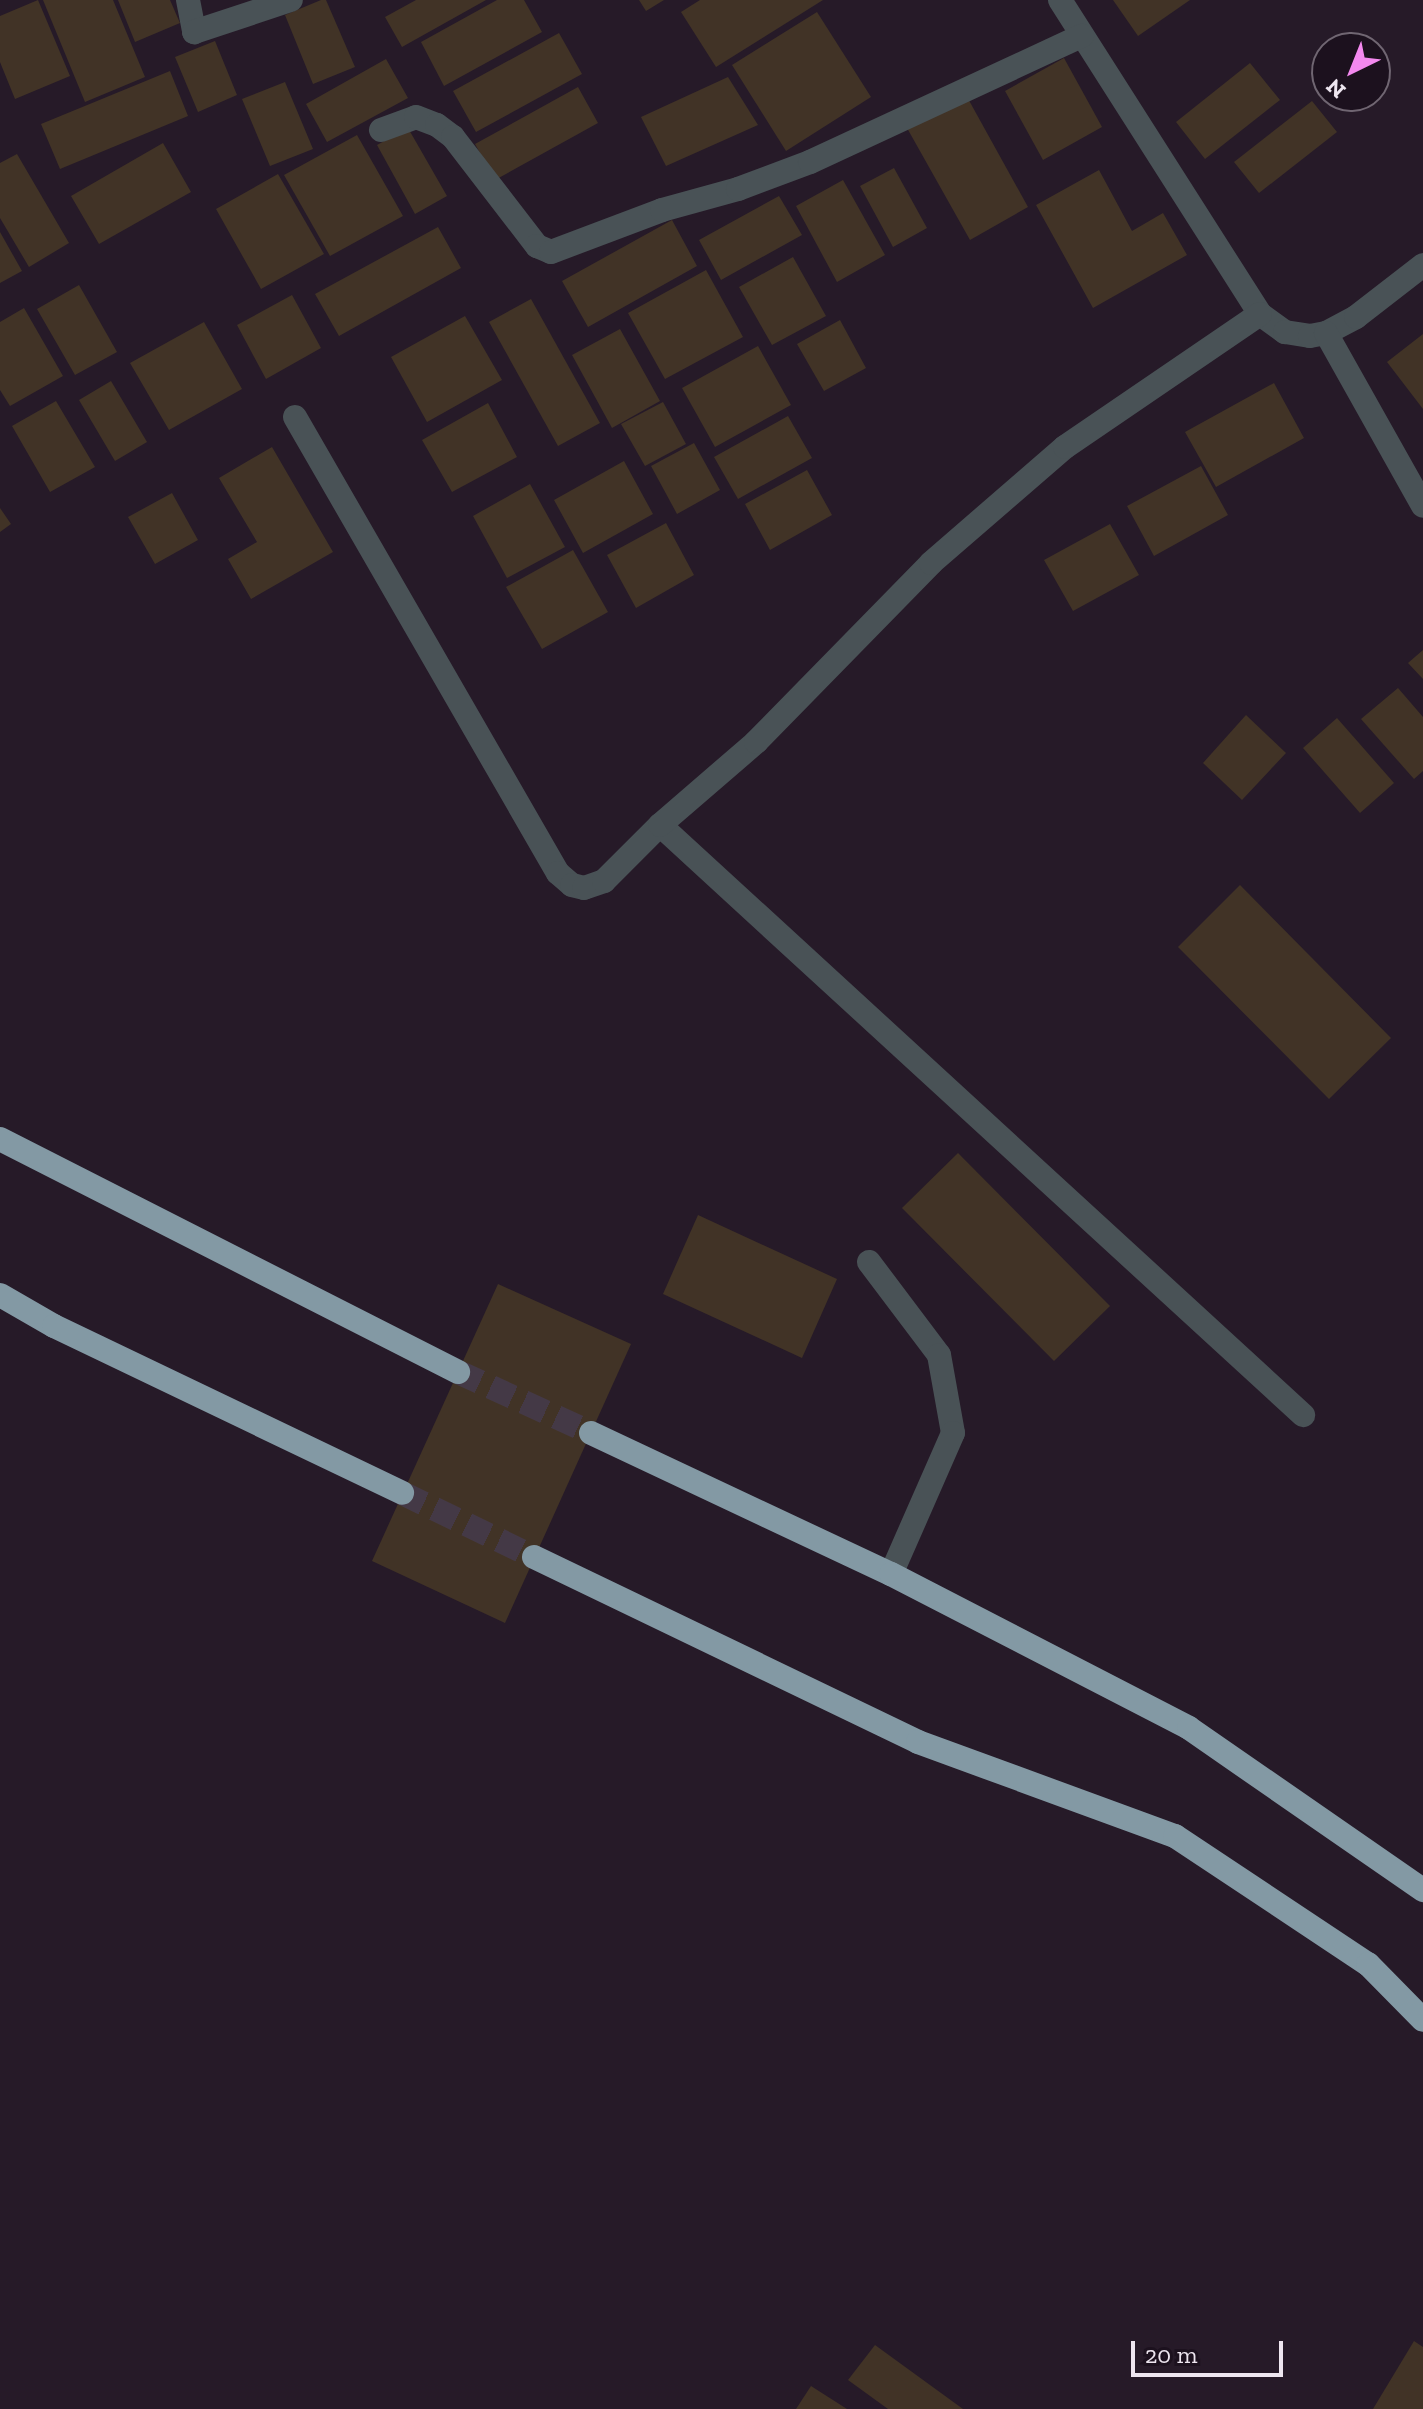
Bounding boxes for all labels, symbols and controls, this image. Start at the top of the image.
north arrow [1311,32,1391,112]
text: N [1320,73,1351,104]
scale bar [1135,2325,1287,2375]
text: 20 m [1145,2340,1197,2369]

